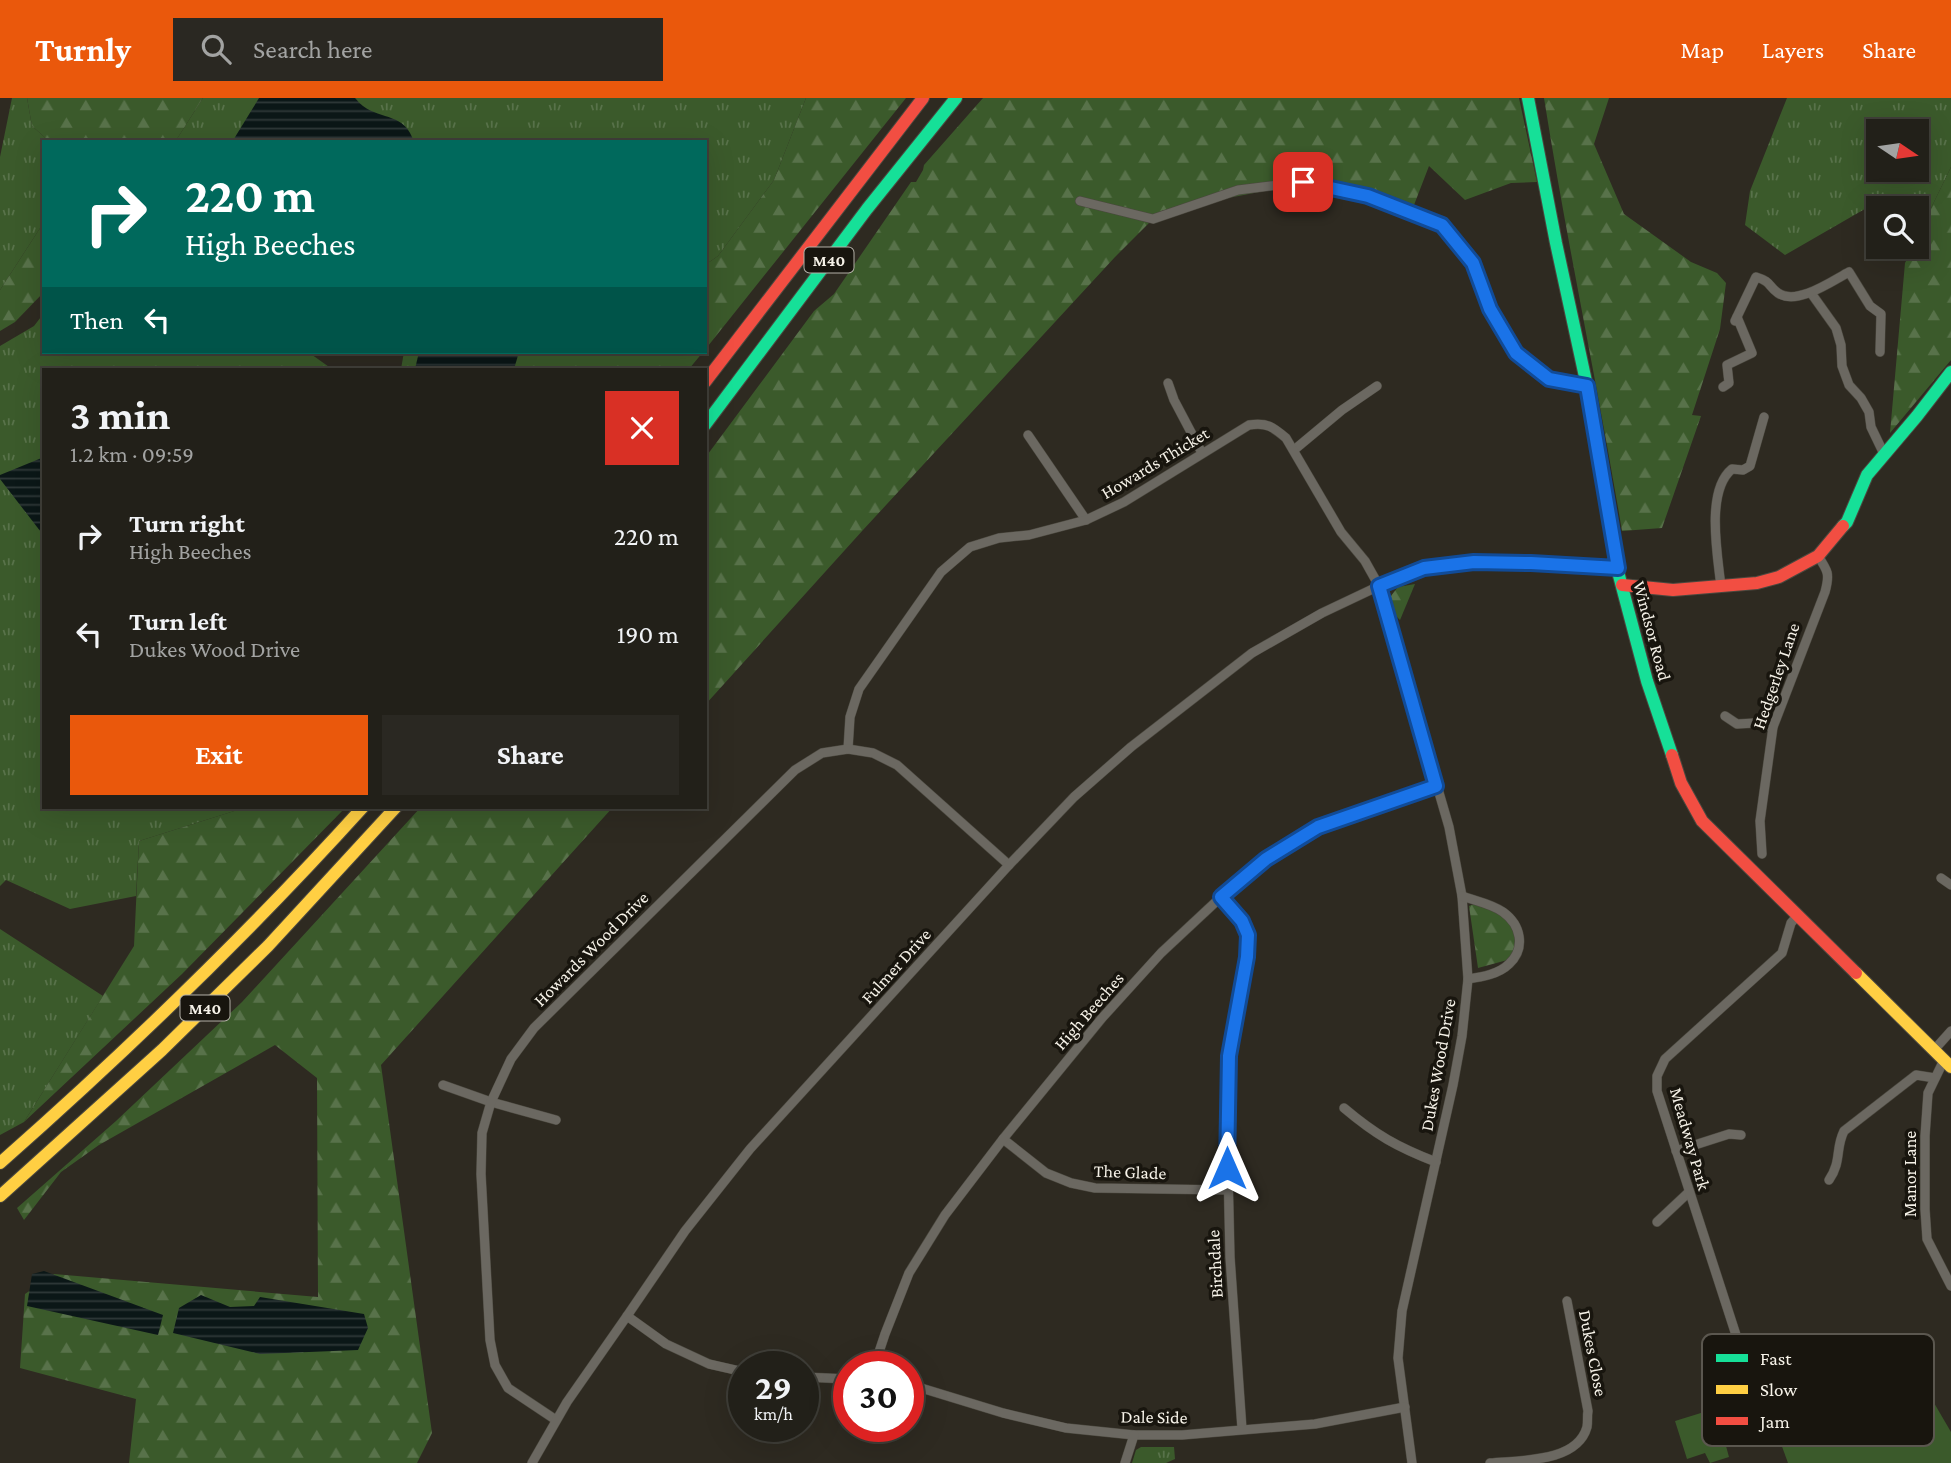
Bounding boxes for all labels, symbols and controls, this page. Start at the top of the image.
search box [173,18,663,81]
icon: search [197,30,235,68]
text: Turnly [35,31,131,68]
text: Search here [253,35,372,64]
text: Map [1680,36,1724,63]
text: Layers [1762,36,1824,63]
text: Share [1862,36,1916,63]
north arrow [1866,119,1928,182]
map controls [1866,119,1929,259]
pin [1273,152,1333,212]
icon: arrive [1284,163,1322,201]
icon: right [70,168,161,259]
text: 220 m [185,168,315,223]
button: search [1866,196,1929,259]
text: High Beeches [185,226,356,262]
road number: M40 [804,248,854,272]
icon: left [138,301,176,339]
text: Then [70,306,124,335]
text: 3 min [70,391,170,438]
button: close [605,391,679,465]
street label: Howards Thicket [1098,422,1213,503]
text: 1.2 km · 09:59 [70,441,194,467]
text: Turn right [129,509,245,538]
icon: right [70,517,108,555]
text: 220 m [614,522,679,551]
text: High Beeches [129,538,252,564]
street label: Windsor Road [1629,579,1675,684]
text: Turn left [129,607,227,636]
icon: left [70,615,108,653]
text: 190 m [617,620,679,649]
street label: Hedgerley Lane [1748,620,1804,732]
text: Dukes Wood Drive [129,636,300,662]
button: Exit [70,715,368,795]
button: Share [382,715,679,795]
street label: Howards Wood Drive [530,888,652,1010]
street label: Fulmer Drive [857,924,935,1008]
street label: High Beeches [1050,968,1128,1054]
road number: M40 [180,996,230,1020]
street label: Dukes Wood Drive [1417,997,1459,1133]
street label: Meadway Park [1666,1085,1714,1193]
position arrow [1190,1131,1264,1205]
street label: Manor Lane [1900,1131,1920,1217]
street label: The Glade [1093,1161,1167,1183]
street label: Birchdale [1203,1229,1227,1299]
street label: Dukes Close [1575,1308,1611,1398]
legend [1702,1334,1934,1446]
text: Fast [1760,1348,1792,1369]
speed limit sign: 30 [833,1351,924,1442]
text: 29 [755,1368,792,1407]
text: Slow [1760,1379,1797,1400]
text: km/h [754,1404,793,1424]
street label: Dale Side [1120,1406,1188,1428]
text: Jam [1758,1411,1790,1432]

